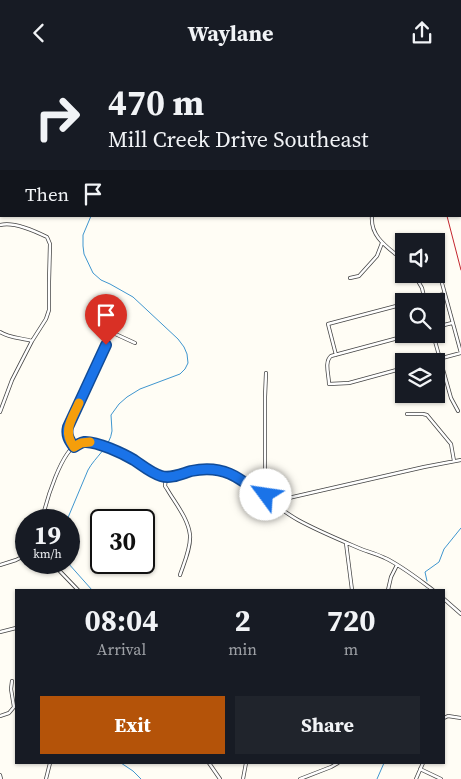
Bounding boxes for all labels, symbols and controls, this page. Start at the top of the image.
text: Waylane [188,18,273,48]
icon: back [25,19,53,47]
icon: share [408,19,436,47]
text: 470 m [108,79,204,127]
icon: right [25,85,90,150]
text: Mill Creek Drive Southeast [108,124,368,154]
icon: arrive [79,180,107,208]
text: Then [25,181,69,207]
map controls [395,233,445,403]
button: sound [395,233,445,283]
button: search [395,293,445,343]
pin [85,294,127,345]
icon: arrive [92,301,120,329]
button: layers [395,353,445,403]
position arrow [239,468,291,520]
speed limit sign: 30 [90,509,155,574]
text: 19 [34,518,61,552]
text: km/h [33,546,62,562]
text: 08:04 [85,600,159,641]
text: 2 [234,600,251,641]
text: 720 [327,600,375,641]
text: Arrival [97,638,146,660]
text: min [228,638,257,660]
text: m [344,638,358,660]
button: Exit [40,696,225,754]
button: Share [235,696,420,754]

